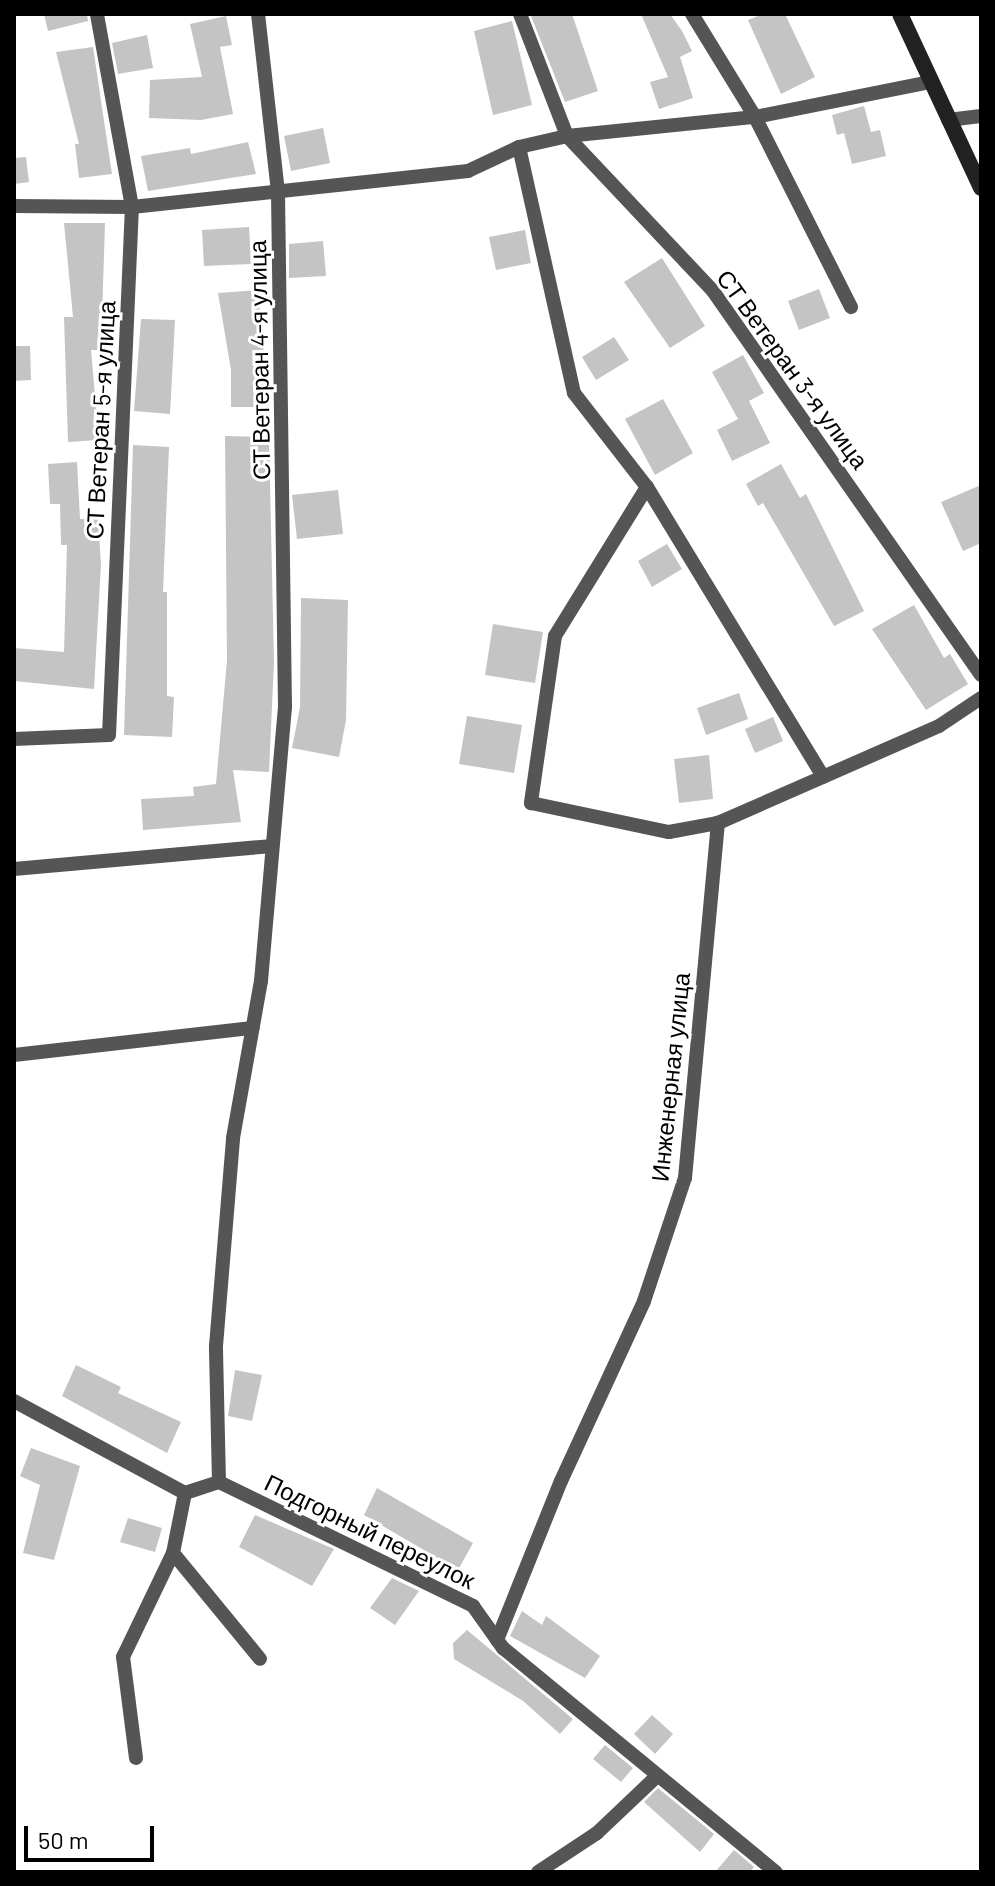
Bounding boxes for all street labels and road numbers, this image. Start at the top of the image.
street label: СТ Ветеран 4-я улица [243,240,275,480]
street label: СТ Ветеран 3-я улица [711,264,875,474]
street label: СТ Ветеран 5-я улица [79,300,121,540]
street label: Инженерная улица [645,971,695,1183]
street label: Подгорный переулок [260,1468,480,1594]

